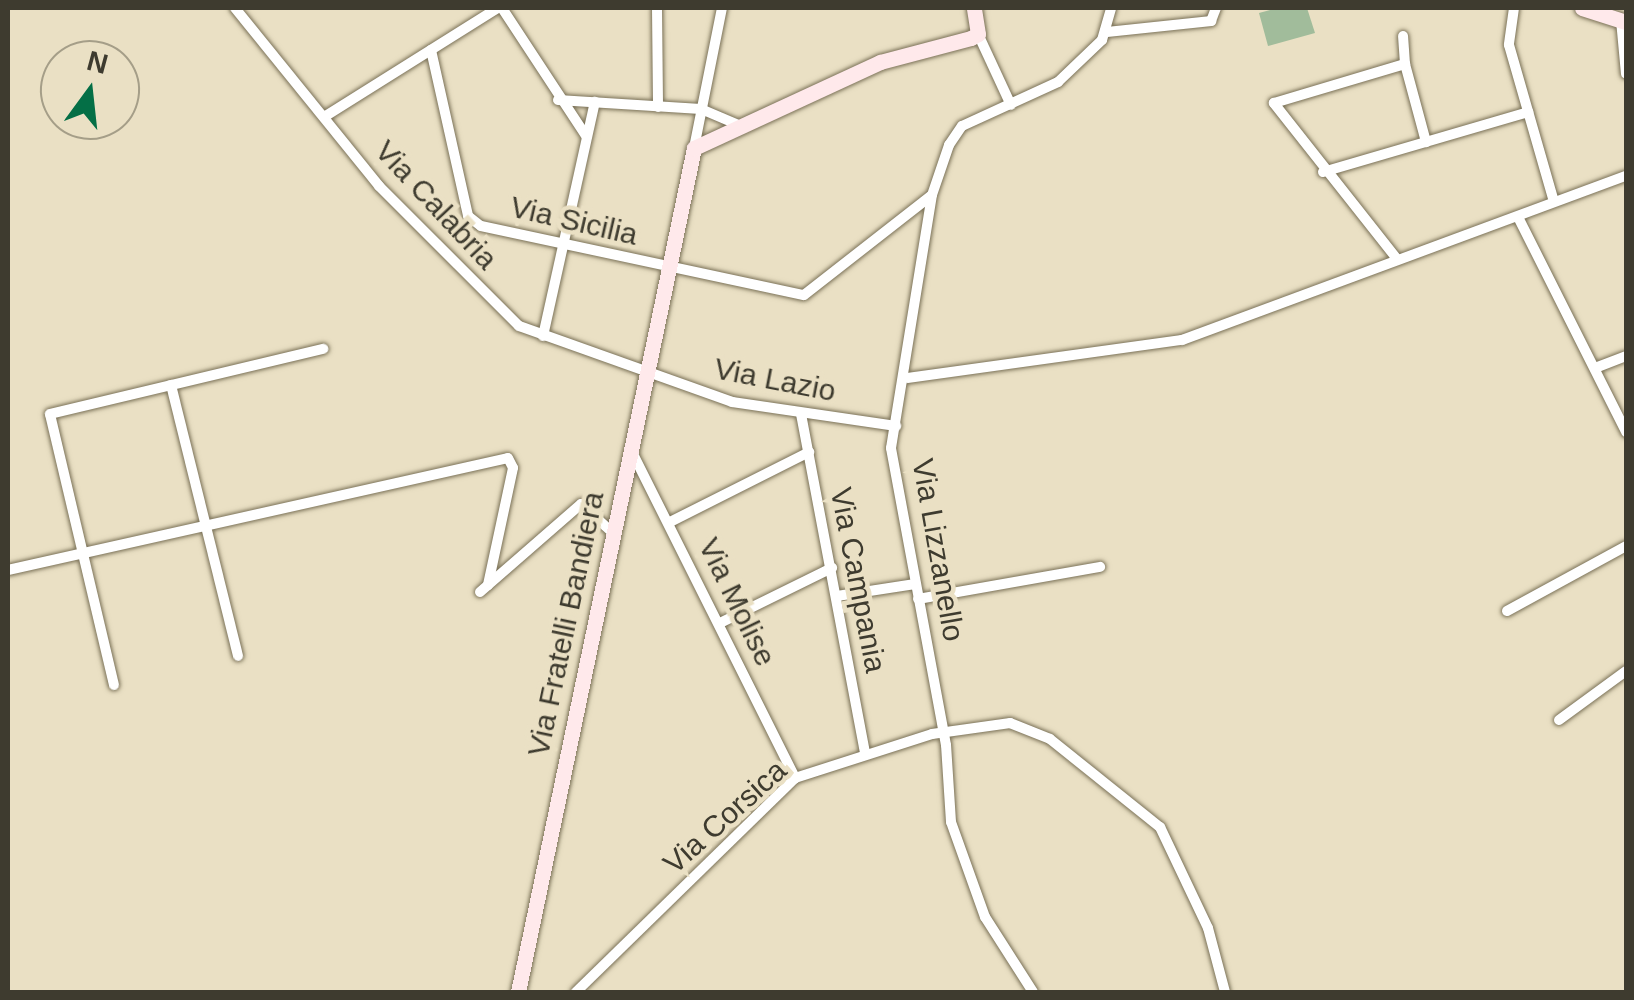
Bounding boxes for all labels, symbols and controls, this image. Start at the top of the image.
north arrow [40,40,140,140]
text: N [84,45,111,80]
street label: Via Calabria [367,133,505,277]
street label: Via Sicilia [507,189,641,253]
street label: Via Lazio [711,351,839,409]
street label: Via Lizzanello [904,456,972,644]
street label: Via Campania [822,484,894,676]
street label: Via Fratelli Bandiera [520,488,612,760]
street label: Via Molise [691,532,783,672]
street label: Via Corsica [656,752,794,882]

